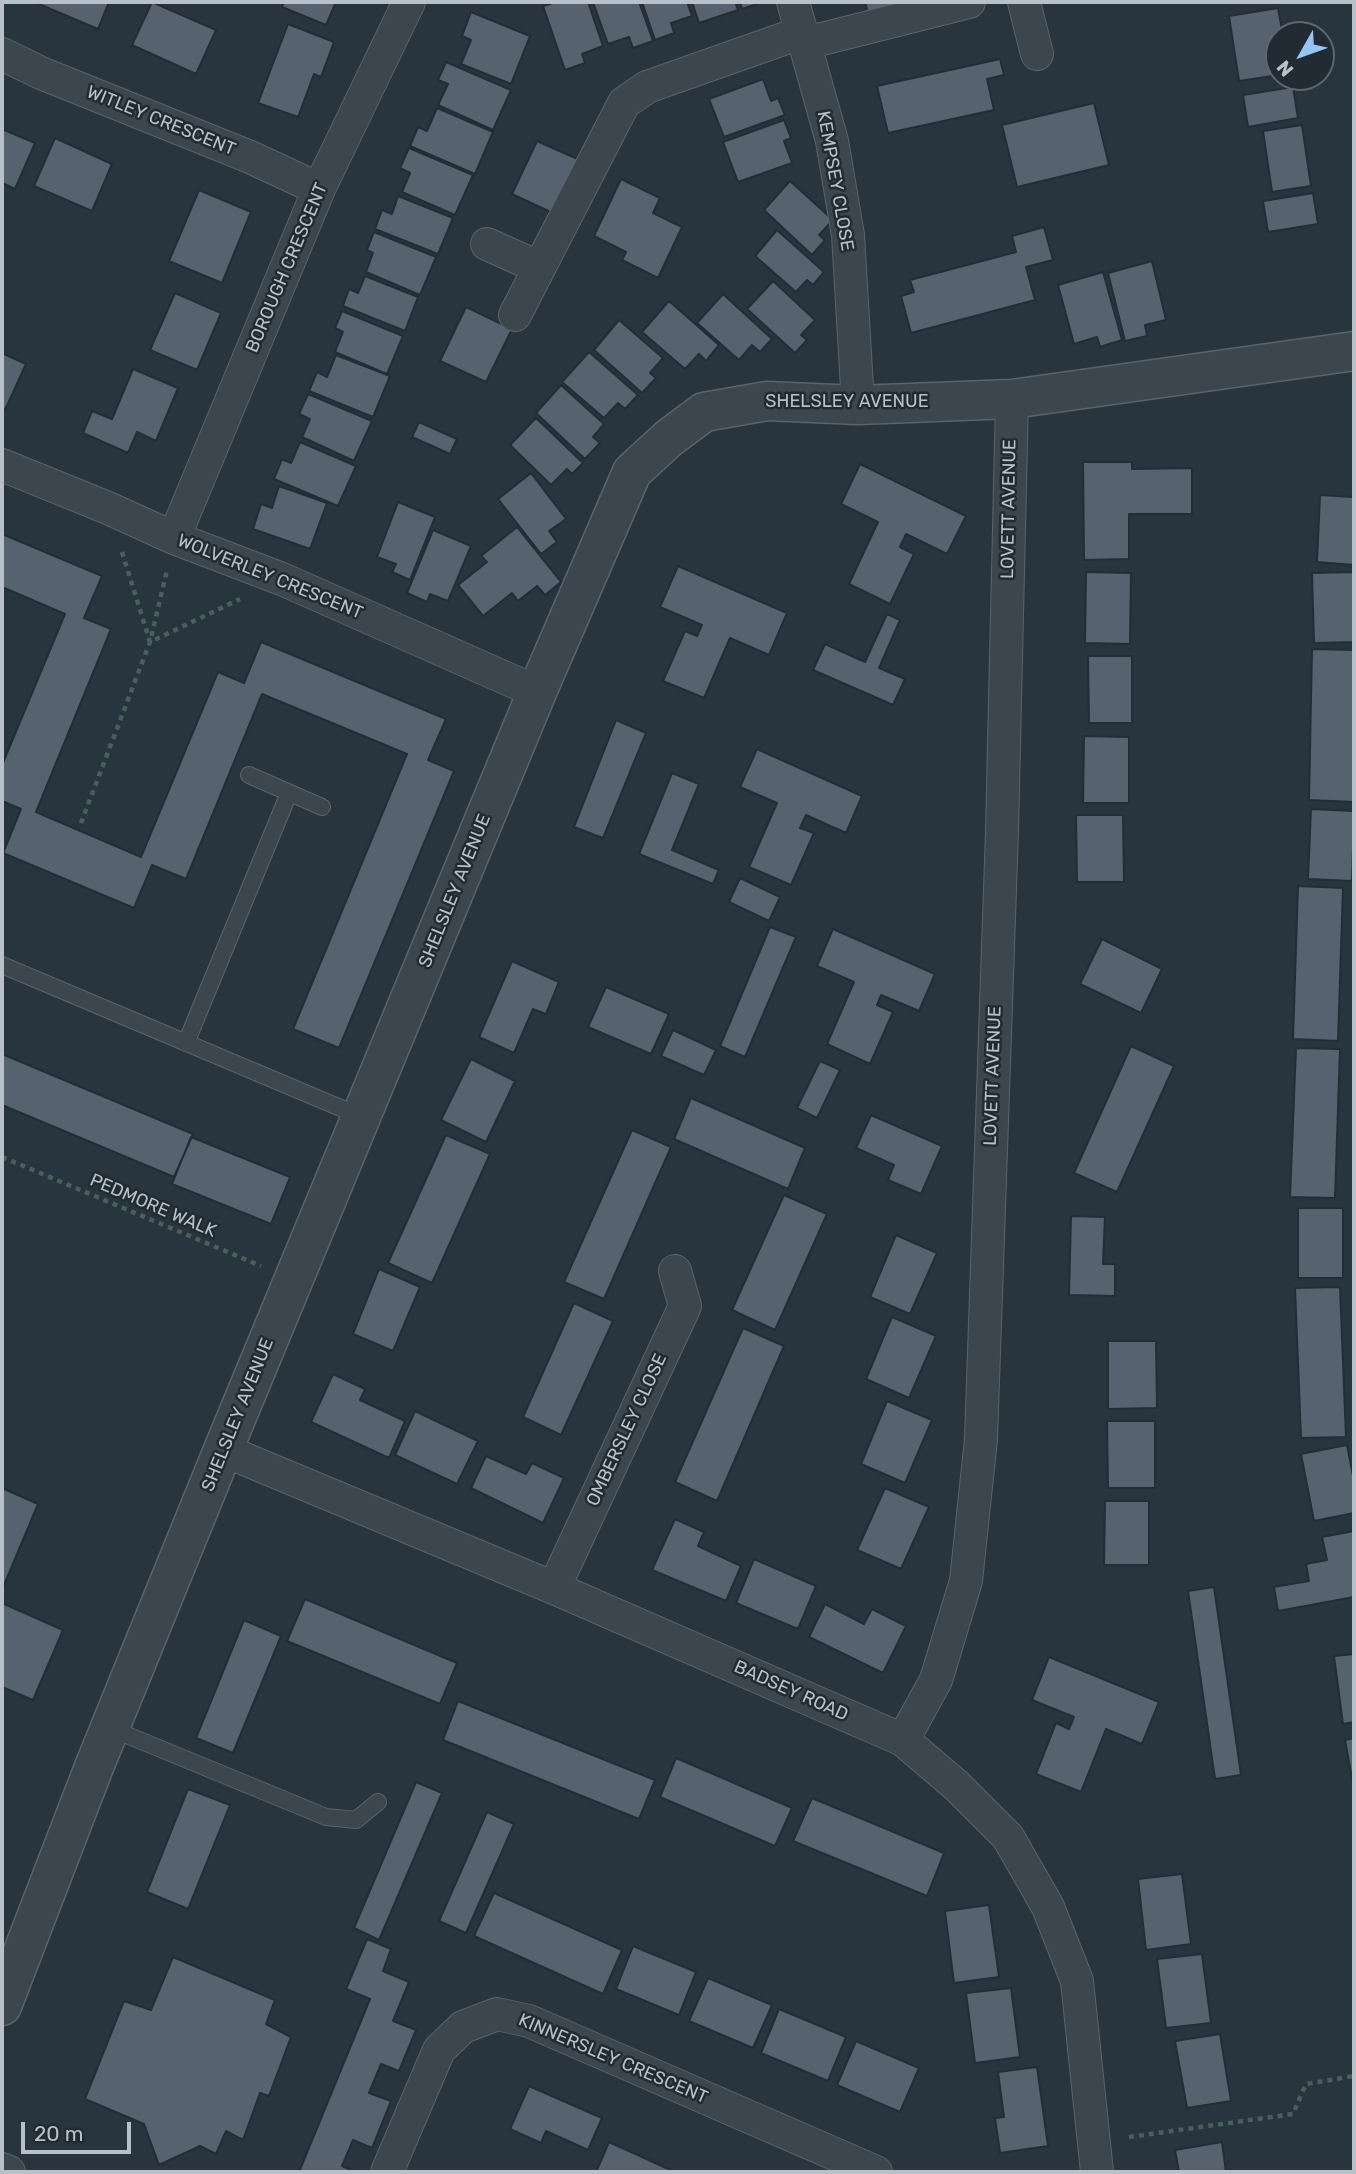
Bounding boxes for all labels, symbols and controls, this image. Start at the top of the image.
north arrow [1265,21,1335,91]
text: N [1272,56,1298,81]
street label: WITLEY CRESCENT [83,81,239,161]
street label: KEMPSEY CLOSE [812,109,858,253]
street label: BOROUGH CRESCENT [241,180,333,356]
street label: SHELSLEY AVENUE [765,391,929,413]
street label: LOVETT AVENUE [997,439,1021,579]
street label: WOLVERLEY CRESCENT [174,530,366,624]
street label: SHELSLEY AVENUE [414,811,496,971]
street label: LOVETT AVENUE [980,1006,1006,1146]
street label: PEDMORE WALK [86,1170,220,1242]
street label: SHELSLEY AVENUE [197,1335,279,1495]
street label: OMBERSLEY CLOSE [582,1350,672,1510]
street label: BADSEY ROAD [731,1656,851,1726]
street label: KINNERSLEY CRESCENT [515,2009,711,2109]
scale bar [24,2108,135,2152]
text: 20 m [34,2121,83,2146]

